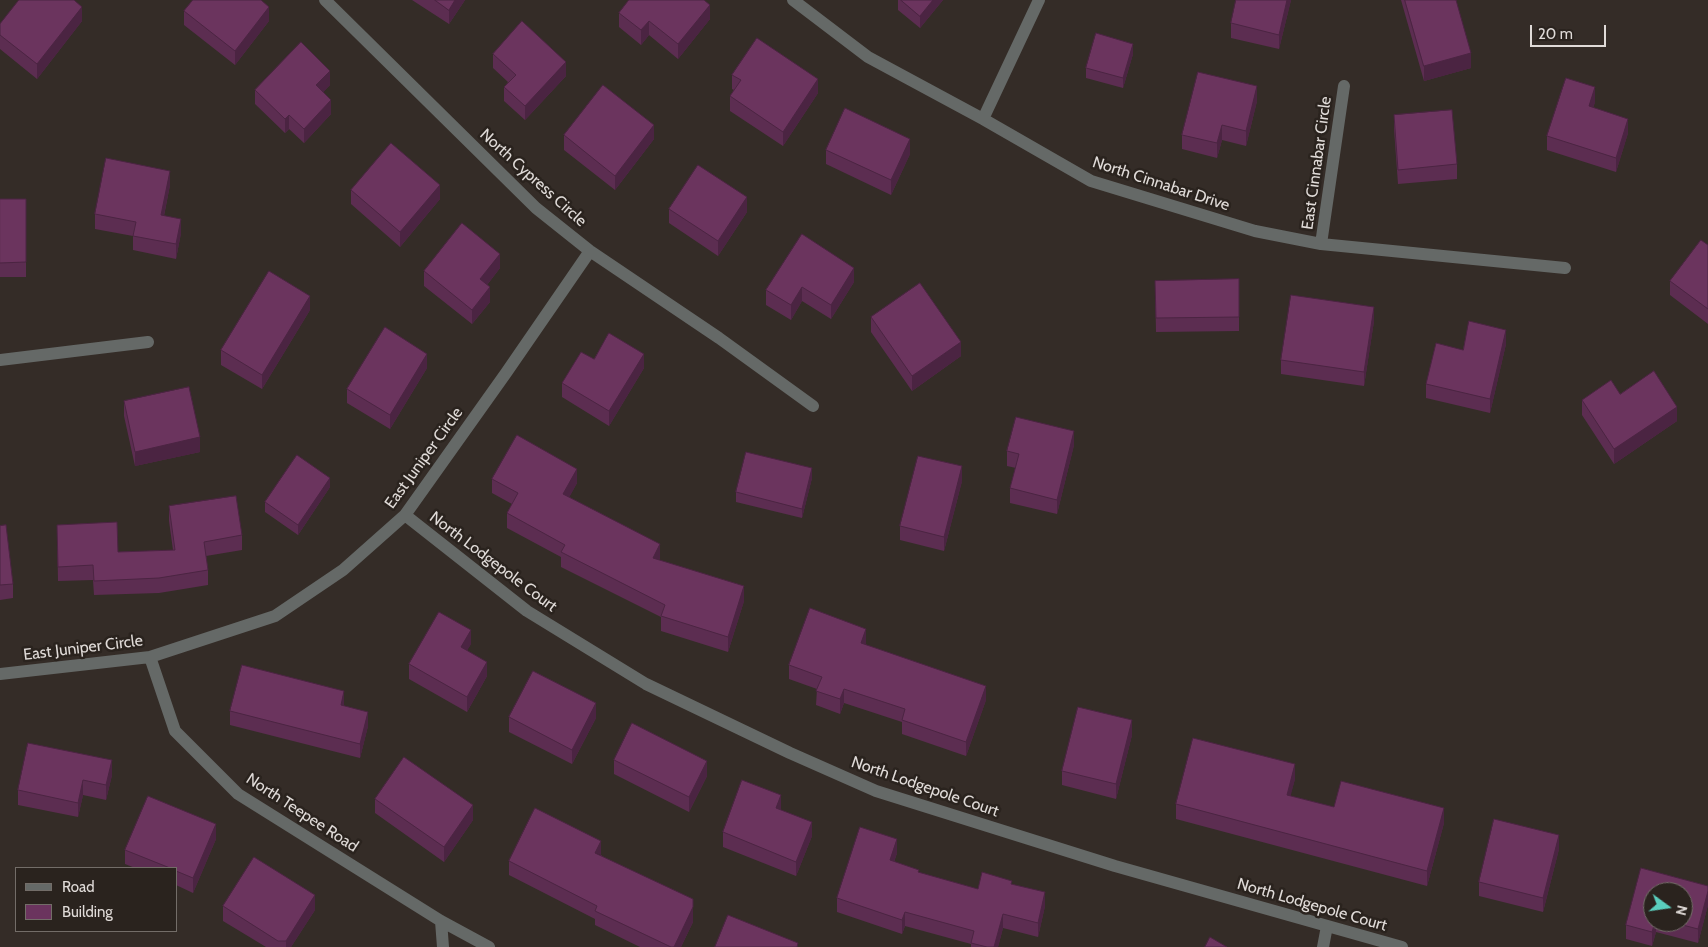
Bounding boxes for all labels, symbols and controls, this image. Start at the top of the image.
scale bar [1533,15,1609,47]
text: 20 m [1538,25,1573,43]
street label: East Cinnabar Circle [1298,95,1336,231]
street label: North Cypress Circle [476,125,590,231]
street label: North Cinnabar Drive [1090,153,1232,215]
street label: East Juniper Circle [381,404,467,512]
street label: North Lodgepole Court [425,508,561,616]
street label: East Juniper Circle [22,631,144,665]
street label: North Lodgepole Court [849,753,1001,821]
street label: North Teepee Road [242,770,362,856]
legend [15,867,178,932]
street label: North Lodgepole Court [1235,874,1389,936]
text: Road [62,878,95,896]
north arrow [1643,882,1693,932]
text: Building [62,903,113,921]
text: N [1672,903,1692,917]

